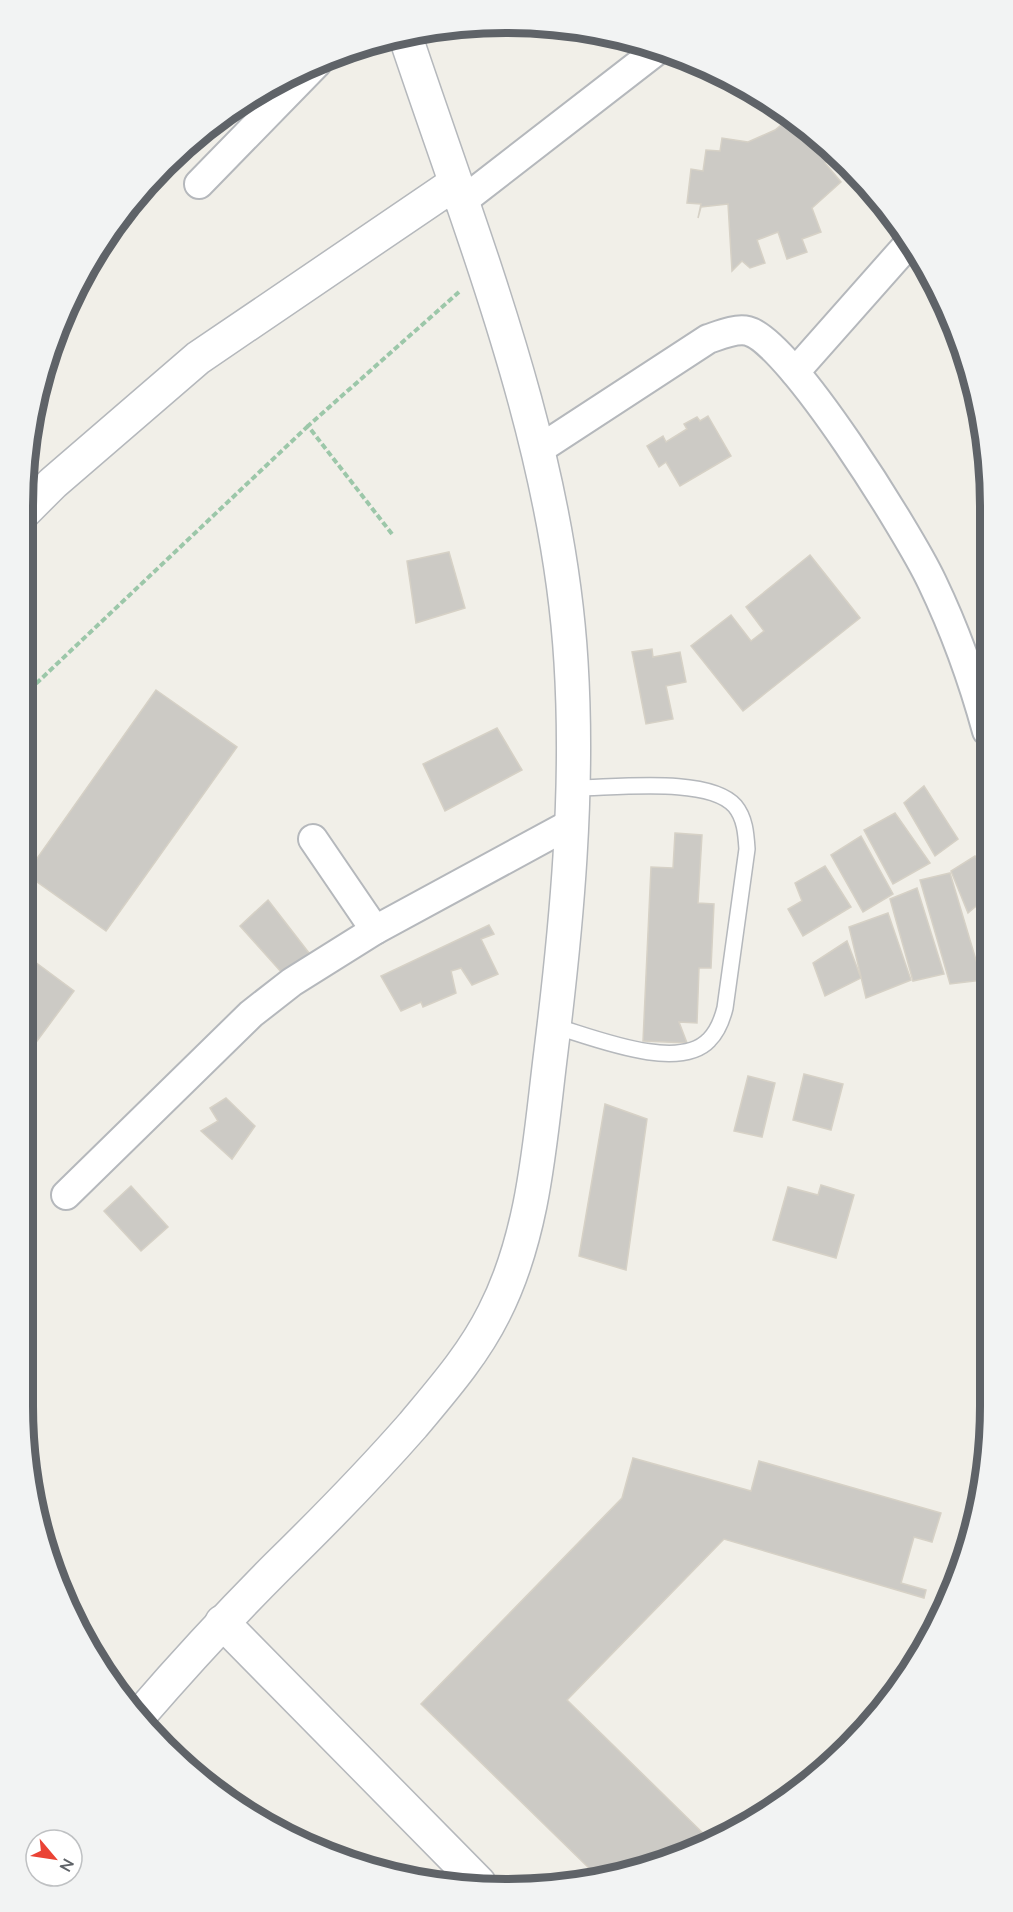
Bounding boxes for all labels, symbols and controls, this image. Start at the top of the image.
north arrow [24,1828,84,1888]
text: N [54,1854,79,1875]

